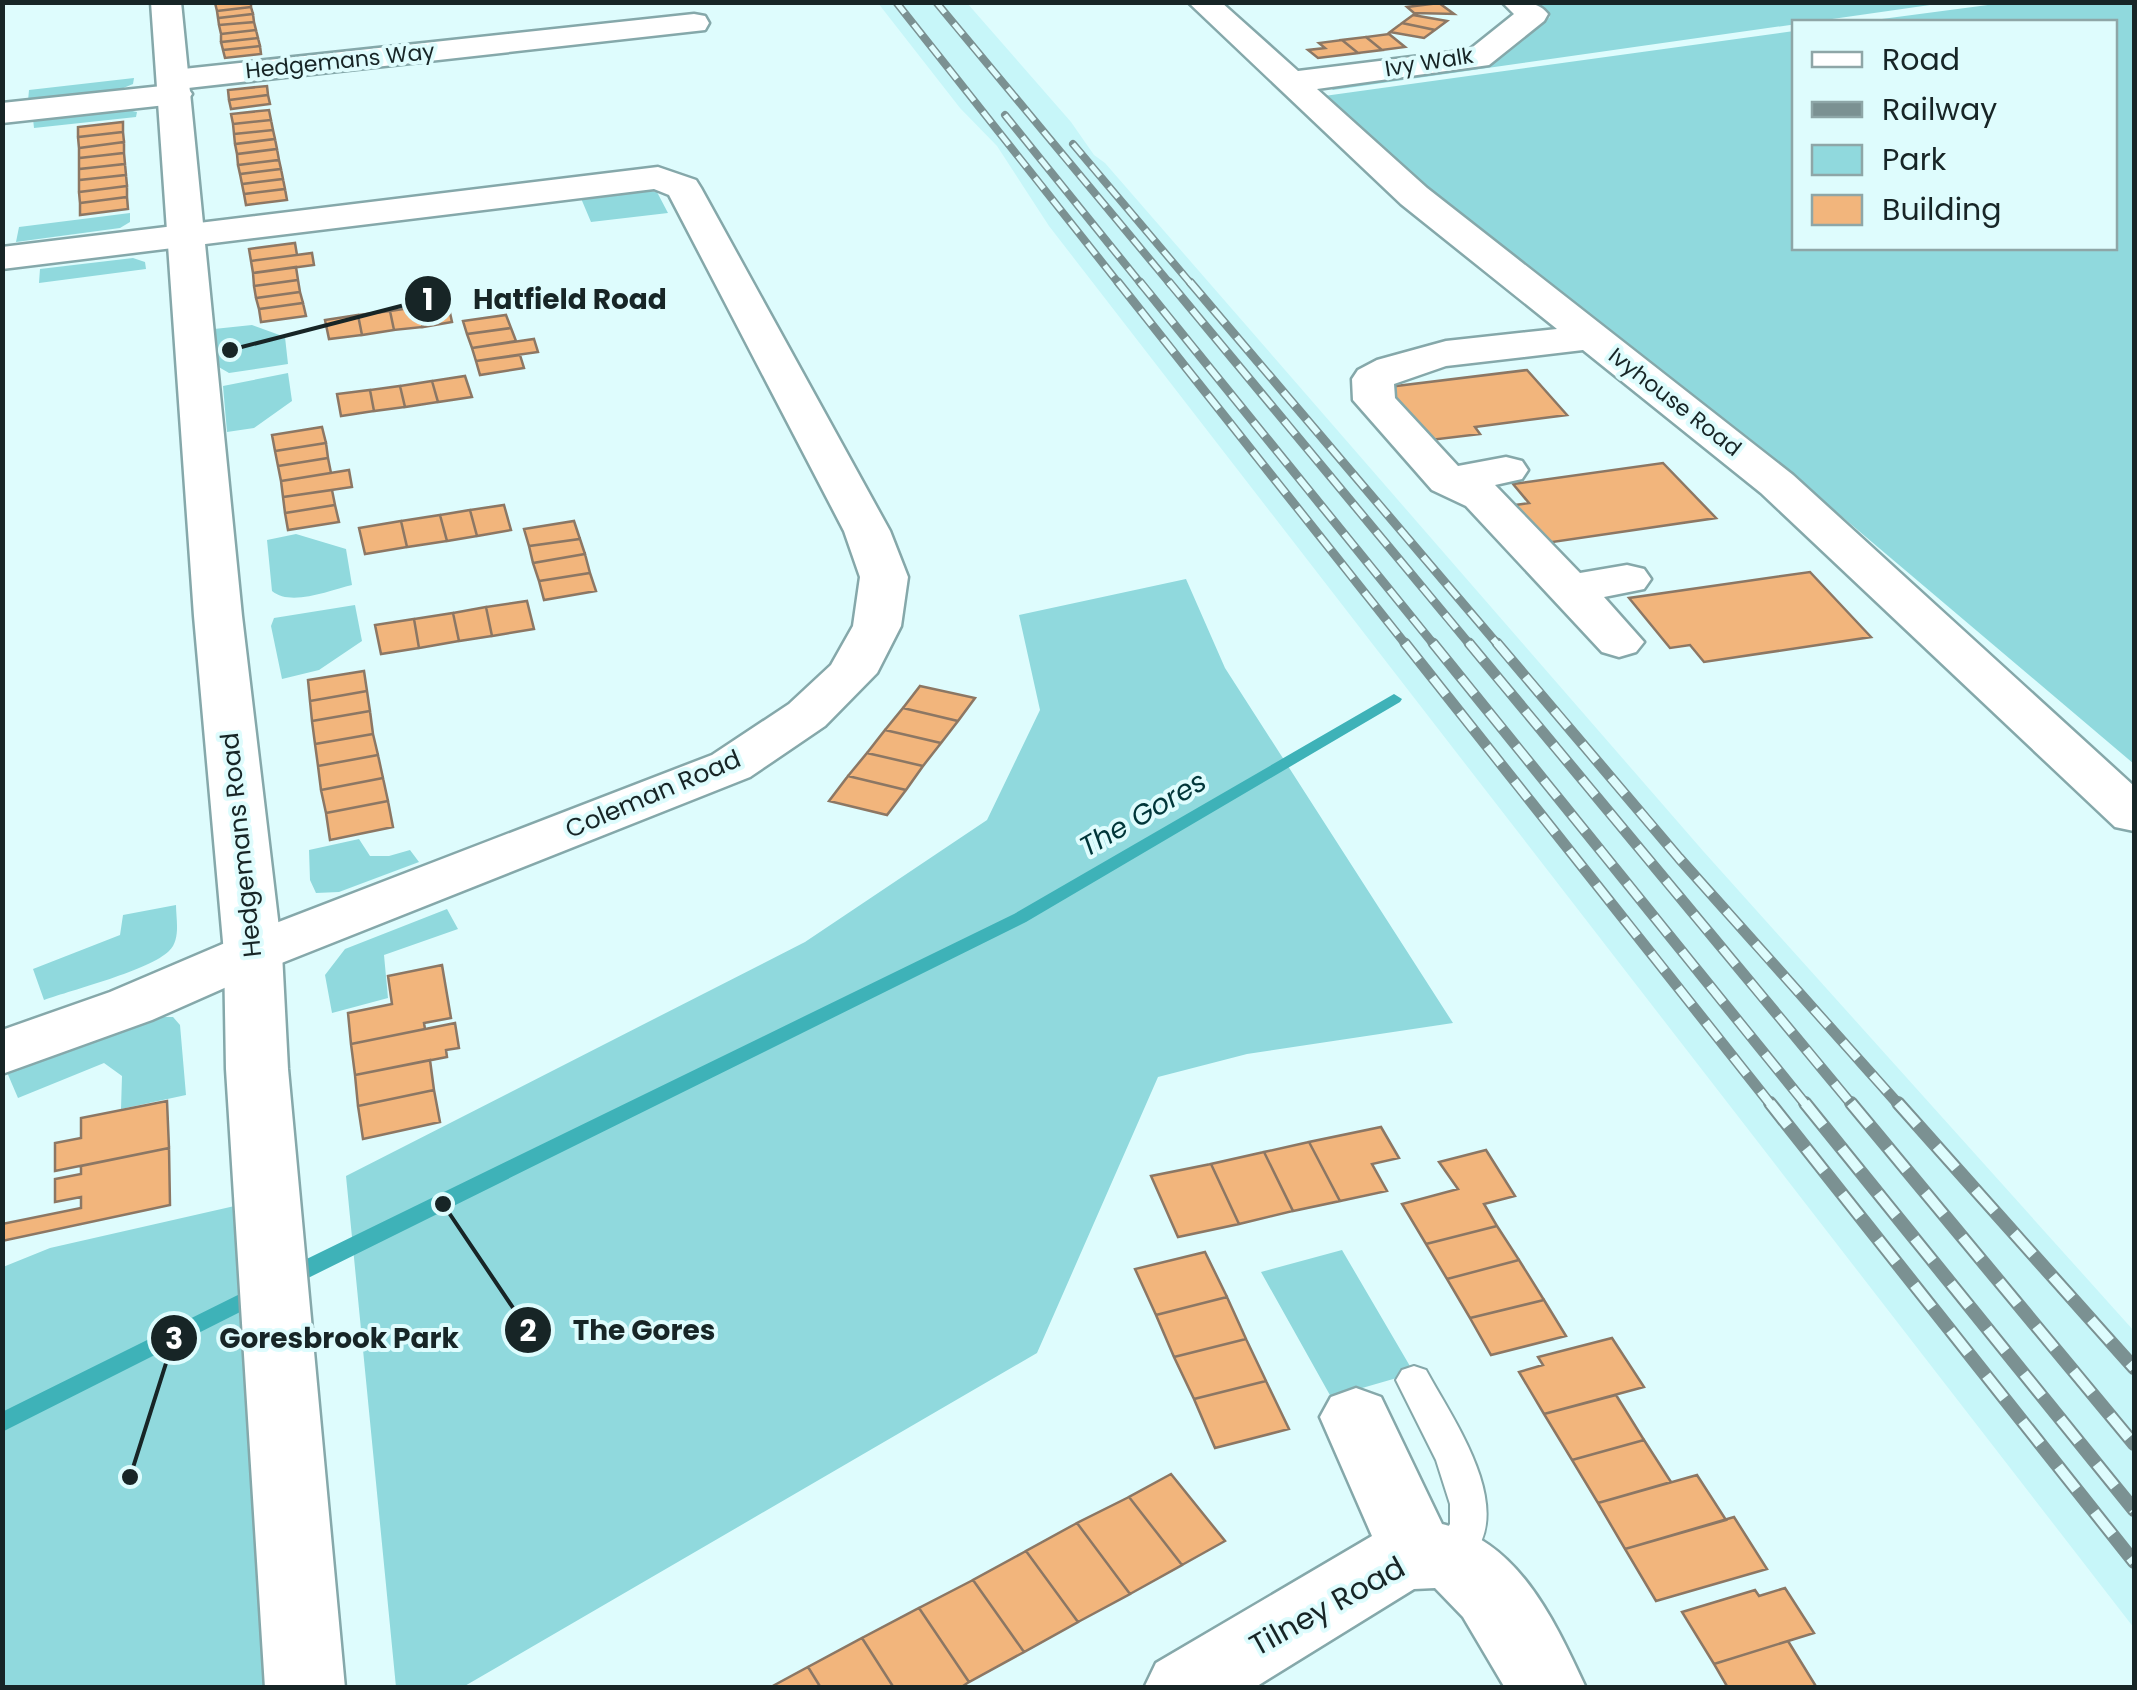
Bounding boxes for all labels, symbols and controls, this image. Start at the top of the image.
legend [1792,20,2117,250]
street label: Hedgemans Way [244,36,437,86]
text: Road [1882,38,1960,81]
street label: Ivy Walk [1383,40,1476,84]
text: Railway [1882,88,1997,131]
text: Park [1882,138,1947,181]
text: Building [1882,188,2002,231]
callout: Hatfield Road [403,270,687,328]
text: 1 [422,278,434,321]
text: Hatfield Road [473,280,667,319]
street label: Ivyhouse Road [1602,340,1748,464]
street label: Hedgemans Road [212,731,270,959]
street label: Coleman Road [560,741,746,847]
water label: The Gores [1072,762,1214,866]
callout: The Gores [503,1301,736,1359]
callout: Goresbrook Park [149,1309,479,1367]
text: 2 [519,1309,537,1352]
text: The Gores [573,1311,715,1350]
text: 3 [165,1317,183,1360]
text: Goresbrook Park [219,1319,460,1358]
street label: Tilney Road [1241,1546,1413,1666]

